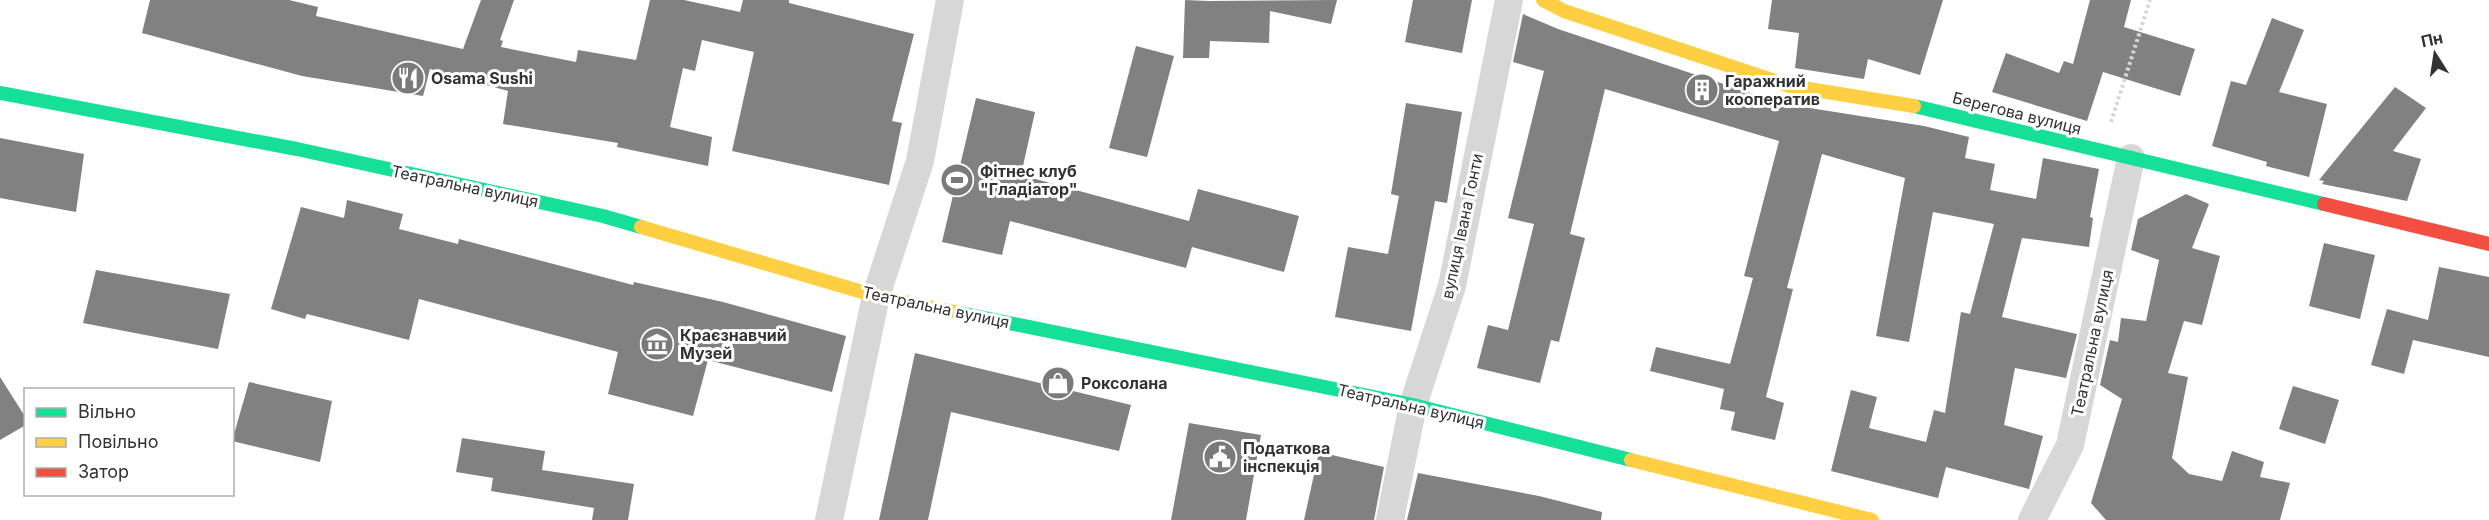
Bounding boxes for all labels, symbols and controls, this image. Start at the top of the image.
north arrow [2405,24,2465,84]
text: Пн [2419,27,2445,51]
restaurant icon: Osama Sushi [390,60,426,96]
place label: Osama Sushi [431,68,533,88]
place label: Гаражний кооператив [1725,71,1820,109]
building icon: Гаражний кооператив [1684,72,1720,108]
street label: Берегова вулиця [1951,87,2083,139]
street label: вулиця Івана Гонти [1437,151,1487,301]
street label: Театральна вулиця [390,161,540,211]
place label: Фітнес клуб "Гладіатор" [980,161,1078,199]
sports icon: Фітнес клуб "Гладіатор" [939,162,975,198]
street label: Театральна вулиця [2067,268,2117,418]
street label: Театральна вулиця [861,282,1011,332]
place label: Краєзнавчий Музей [680,325,787,363]
museum icon: Краєзнавчий Музей [639,326,675,362]
shop icon: Роксолана [1040,365,1076,401]
place label: Роксолана [1081,373,1167,393]
street label: Театральна вулиця [1336,379,1486,433]
legend [24,388,234,496]
text: Вільно [78,401,136,422]
text: Повільно [78,431,159,452]
place label: Податкова інспекція [1243,438,1330,476]
public building icon: Податкова інспекція [1202,439,1238,475]
text: Затор [78,461,129,482]

